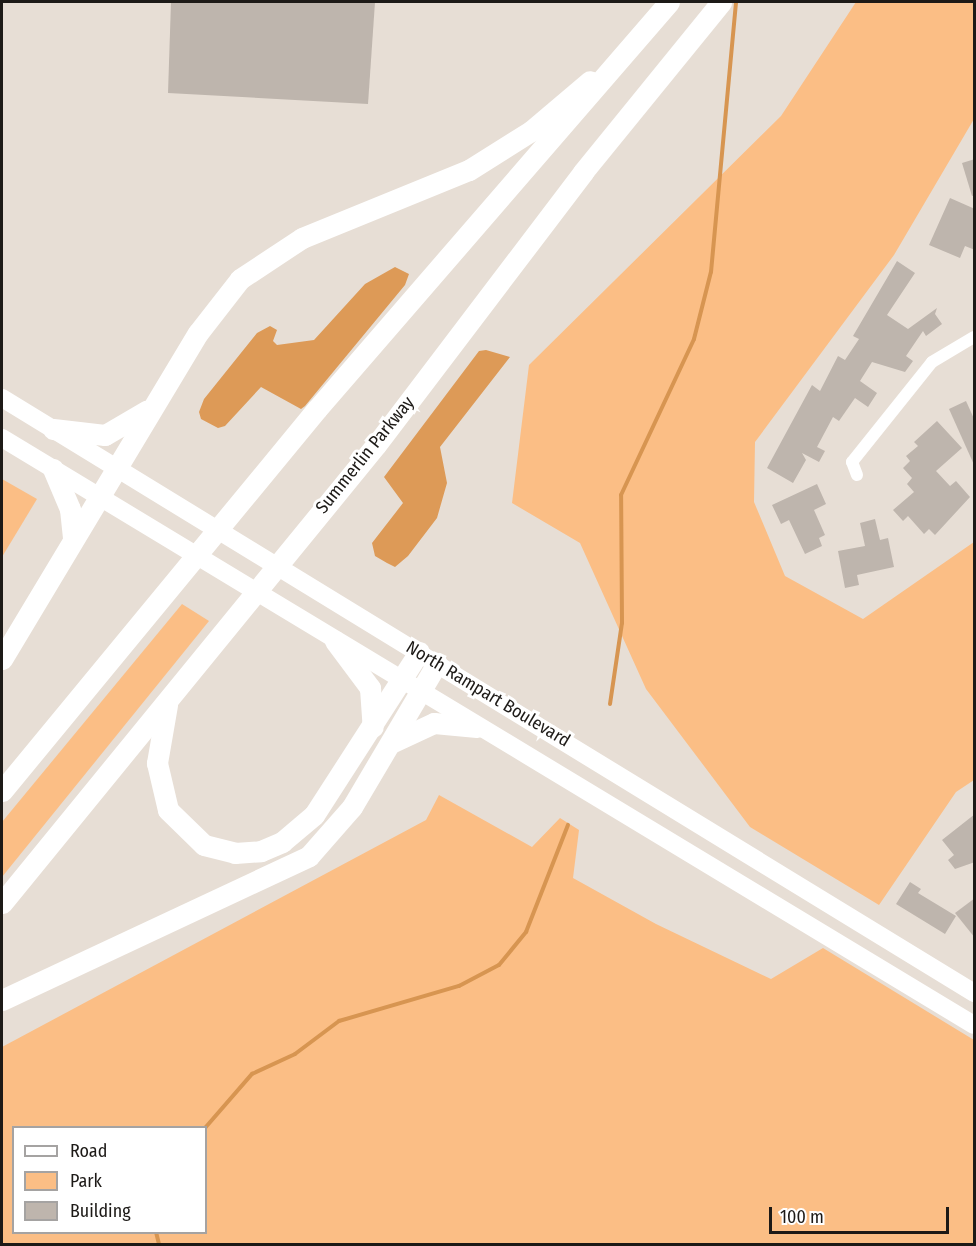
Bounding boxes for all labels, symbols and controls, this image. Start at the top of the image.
street label: Summerlin Parkway [311,392,419,518]
street label: North Rampart Boulevard [402,636,574,752]
legend [12,1126,207,1234]
text: Road [70,1140,107,1162]
text: Park [70,1170,102,1192]
scale bar [772,1195,952,1233]
text: Building [70,1200,131,1222]
text: 100 m [780,1206,824,1228]

